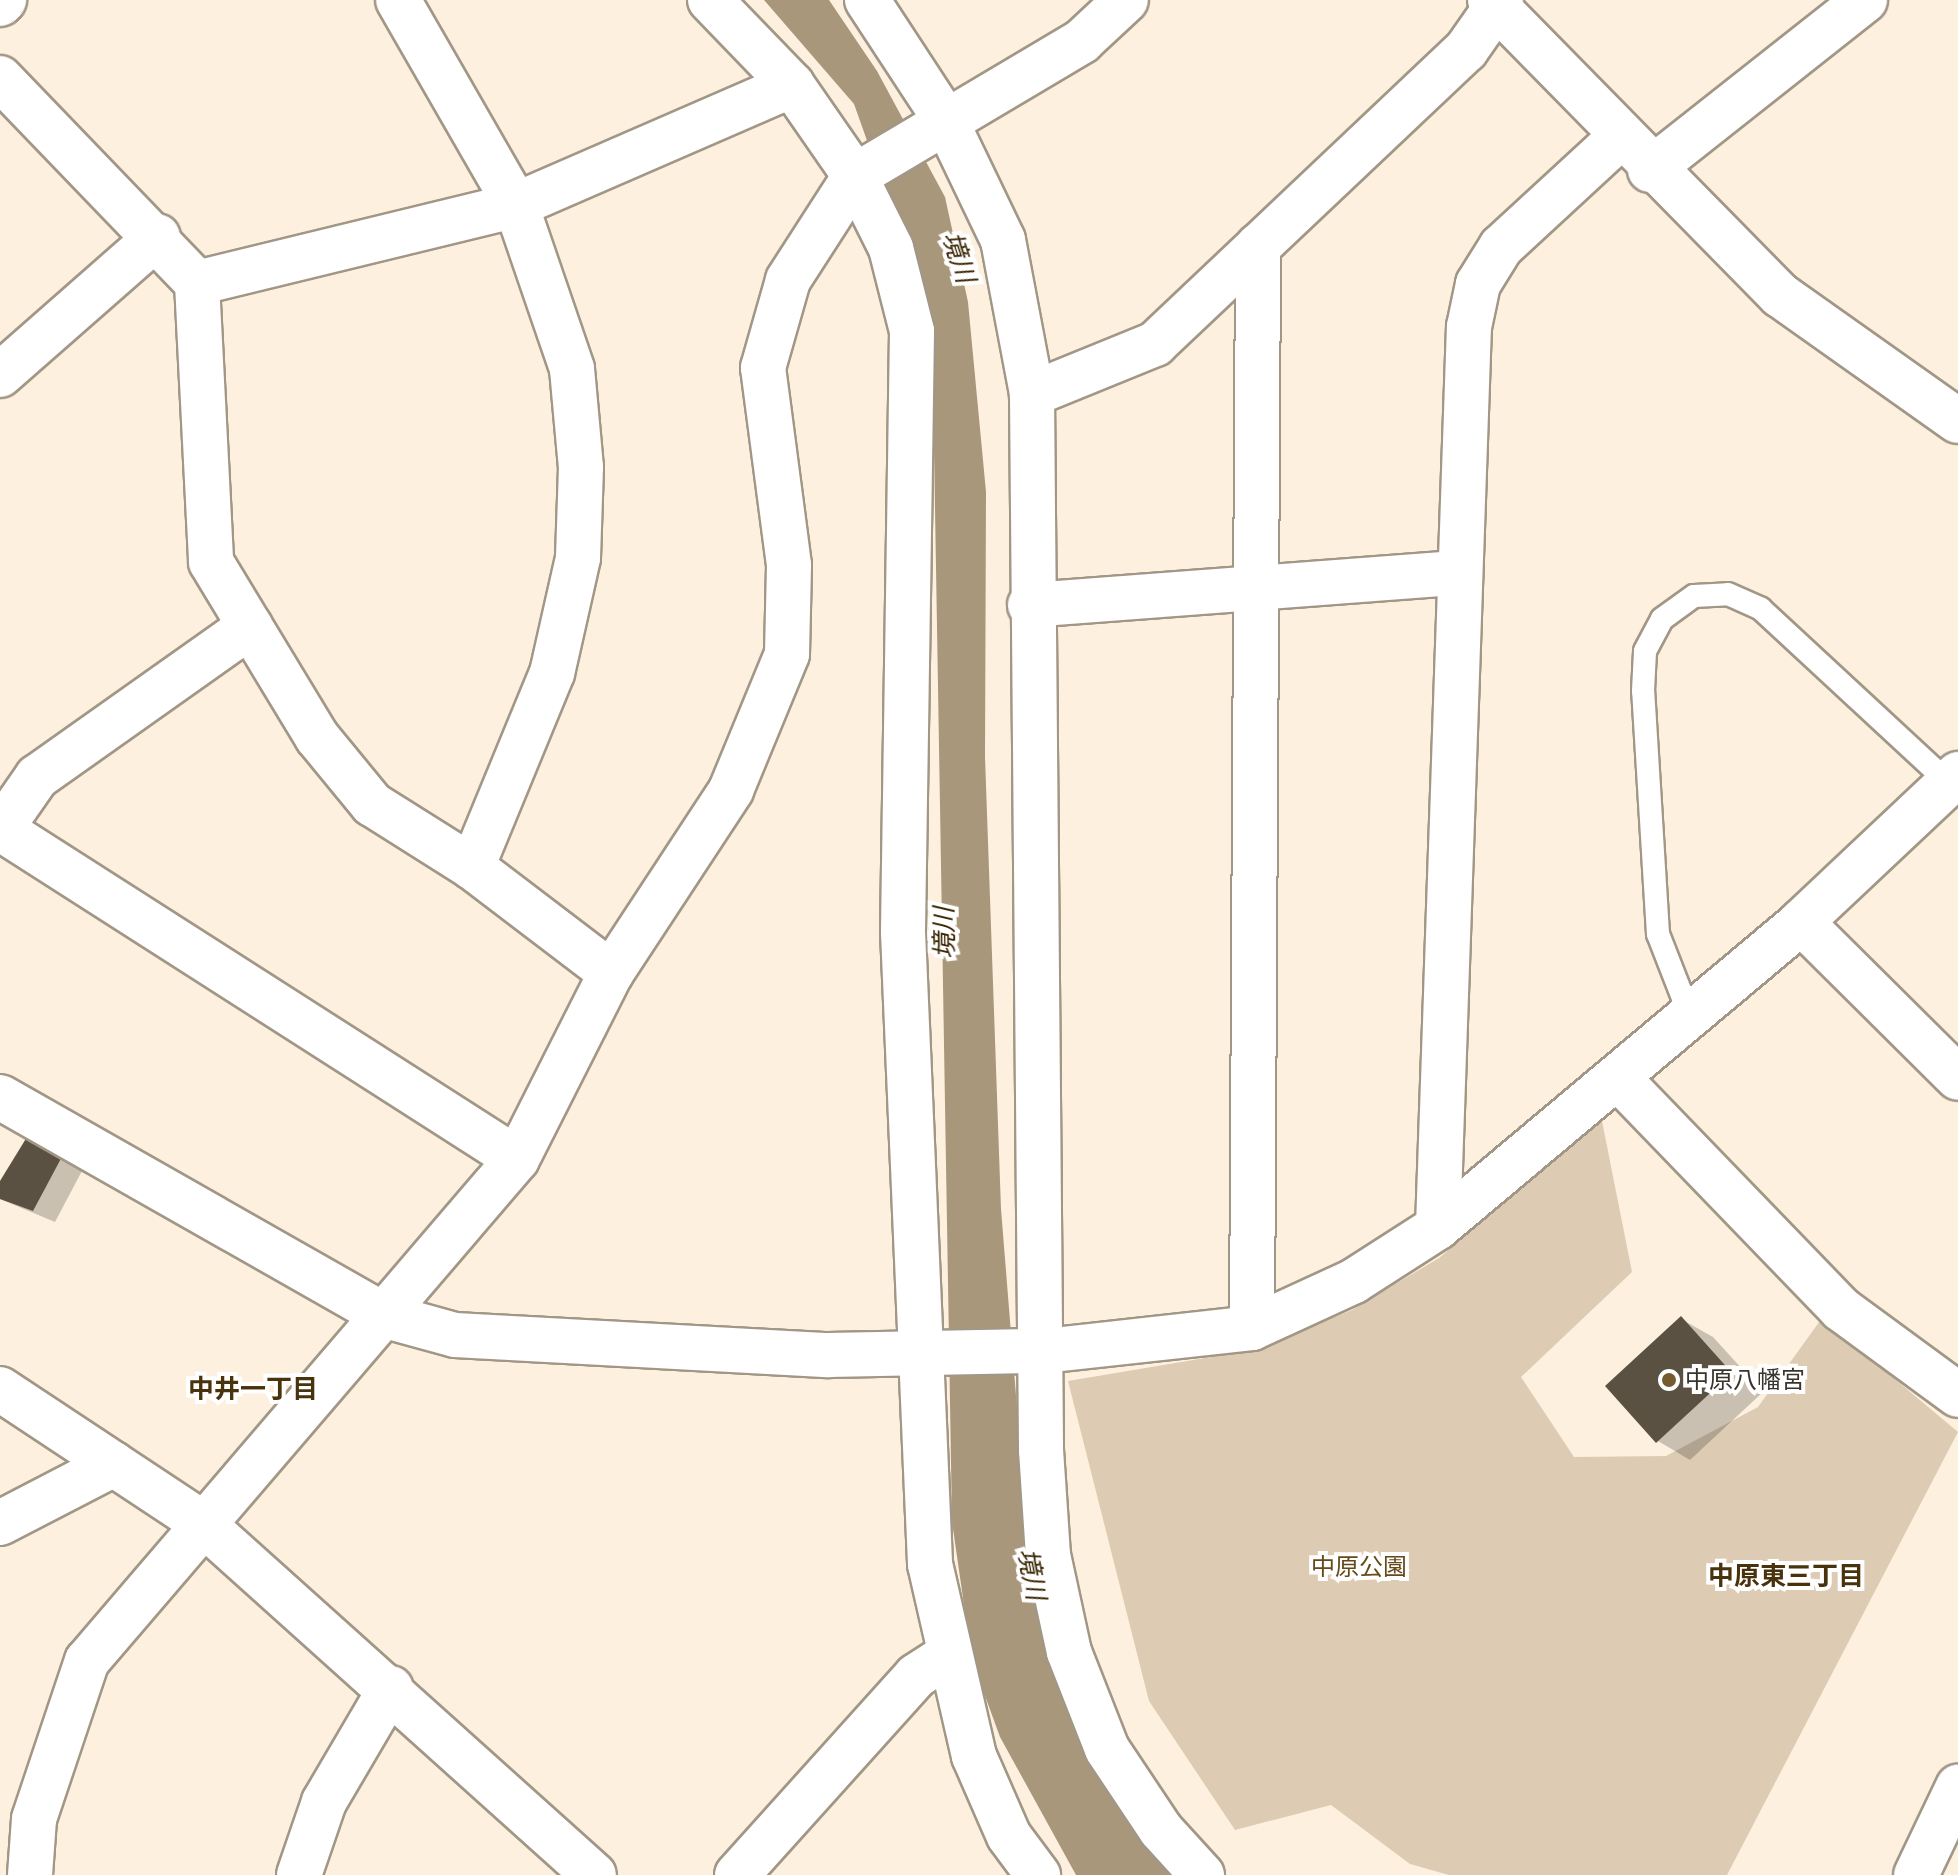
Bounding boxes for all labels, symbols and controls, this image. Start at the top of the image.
water label: 境川 [936,227,982,287]
water label: 境川 [928,907,960,959]
place label: 中原八幡宮 [1685,1366,1805,1394]
marker: 中原八幡宮 [1660,1371,1678,1389]
district label: 中井一丁目 [188,1373,318,1405]
water label: 境川 [1012,1546,1052,1602]
park label: 中原公園 [1311,1553,1407,1581]
district label: 中原東三丁目 [1708,1560,1864,1592]

